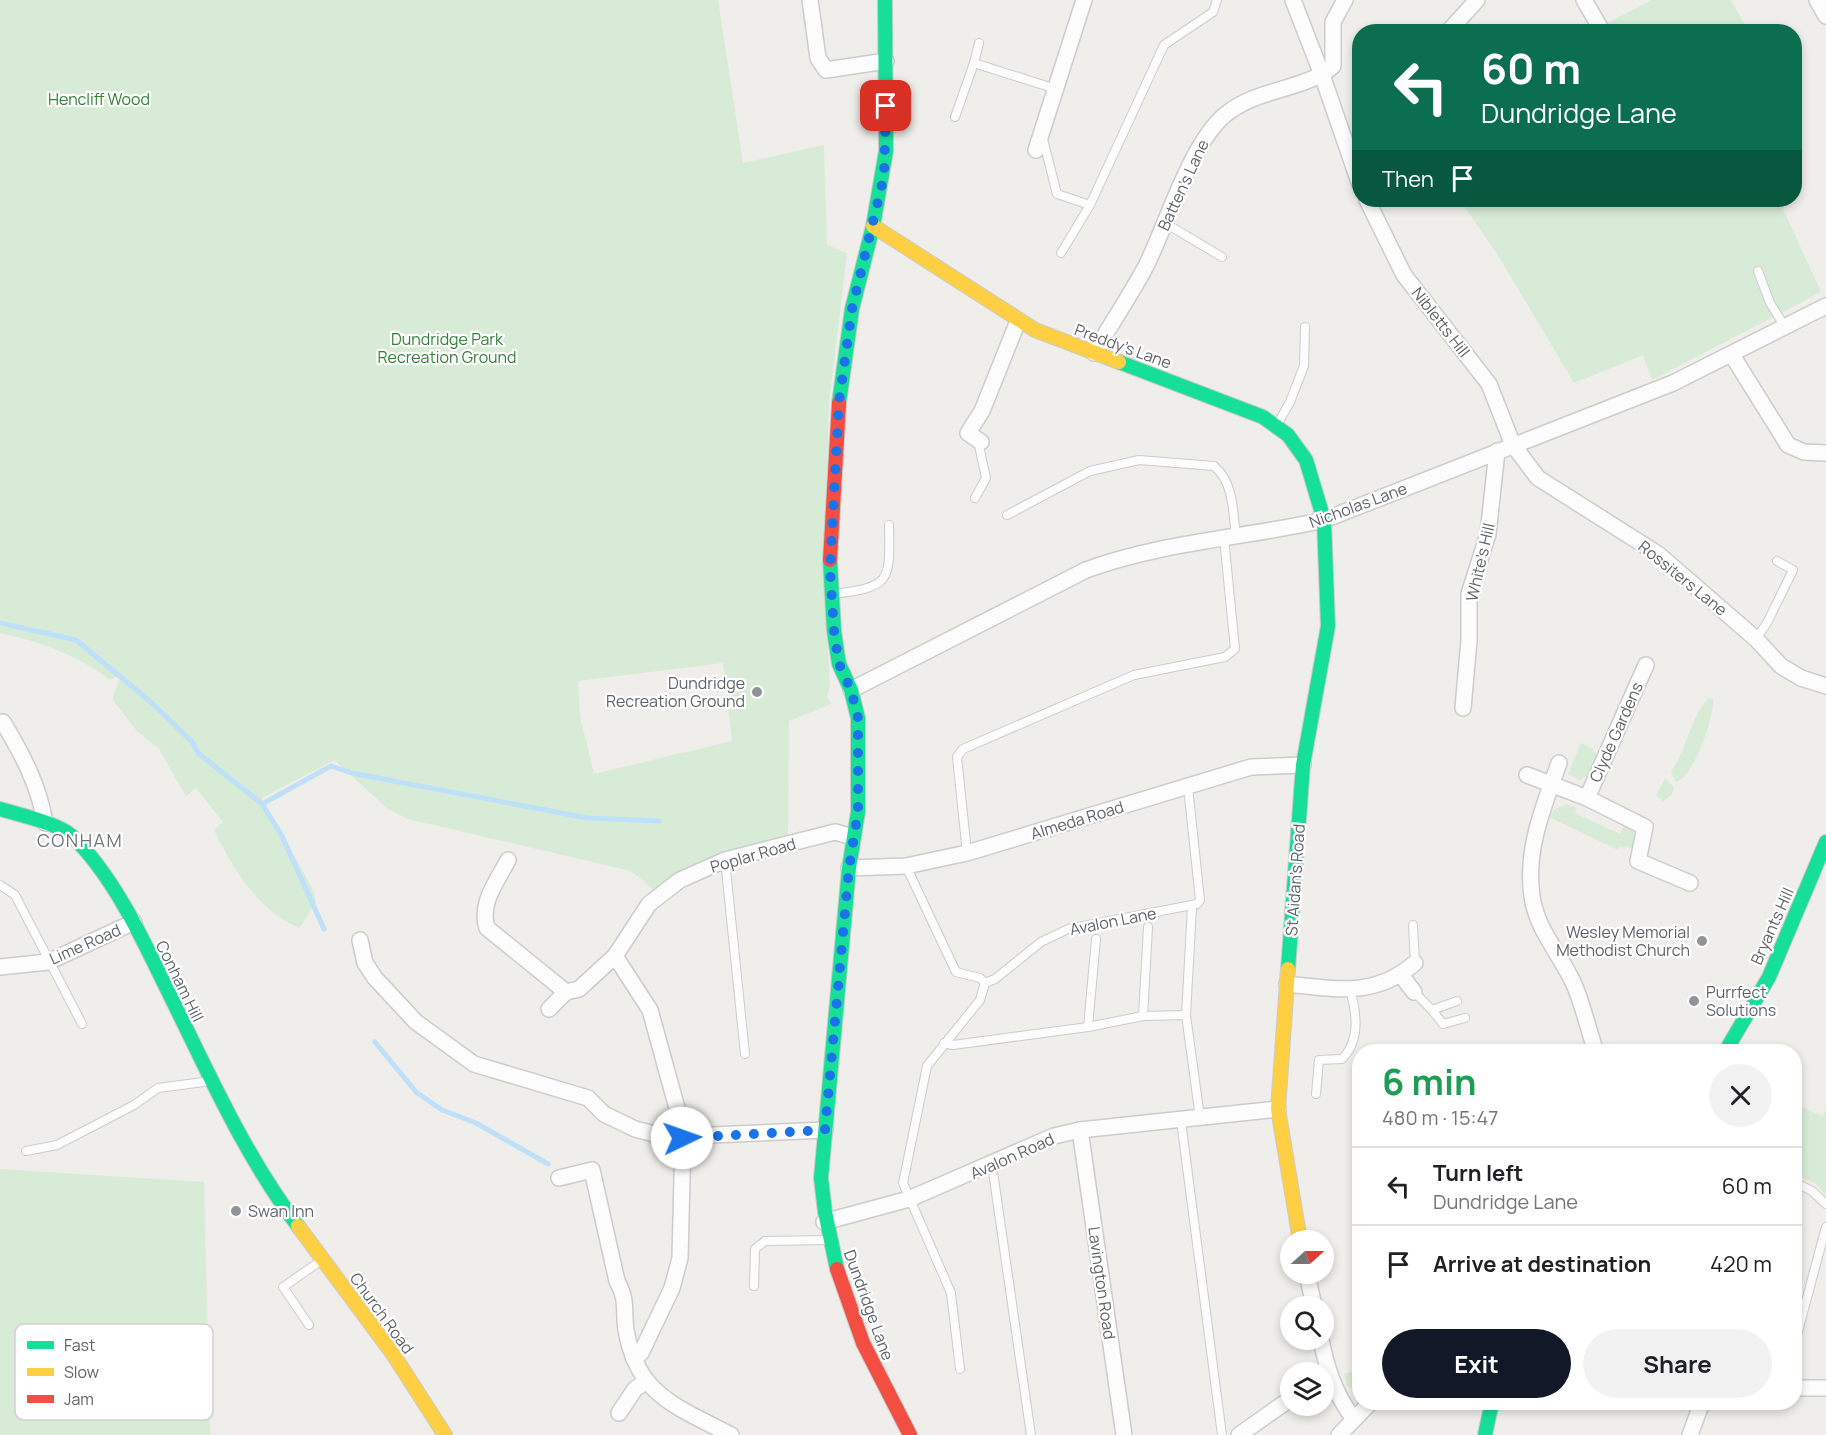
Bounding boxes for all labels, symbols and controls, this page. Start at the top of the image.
text: 60 m [1481,39,1581,97]
icon: left [1382,48,1460,126]
pin [860,80,911,131]
park label: Hencliff Wood [48,88,150,110]
icon: arrive [869,89,902,122]
text: Dundridge Lane [1481,94,1677,131]
street label: Batten's Lane [1152,136,1214,234]
icon: arrive [1446,162,1479,195]
text: Then [1382,164,1434,194]
street label: Nibletts Hill [1407,283,1475,361]
street label: Preddy's Lane [1071,318,1175,374]
park label: Dundridge Park Recreation Ground [377,328,517,368]
street label: Nicholas Lane [1306,477,1410,533]
street label: White's Hill [1460,521,1500,603]
street label: Rossiters Lane [1634,535,1732,621]
place label: Dundridge Recreation Ground [606,672,745,712]
street label: Clyde Gardens [1584,678,1648,786]
marker: Dundridge Recreation Ground [750,685,764,699]
street label: Almeda Road [1028,795,1126,845]
street label: St Aidan's Road [1280,823,1310,937]
district label: CONHAM [37,828,123,852]
street label: Poplar Road [708,832,798,878]
street label: Bryants Hill [1745,884,1799,968]
street label: Avalon Lane [1068,902,1158,940]
street label: Lime Road [46,919,124,969]
place label: Wesley Memorial Methodist Church [1556,921,1690,961]
marker: Wesley Memorial Methodist Church [1695,934,1709,948]
street label: Conham Hill [151,937,209,1025]
place label: Purrfect Solutions [1706,981,1776,1021]
marker: Purrfect Solutions [1687,994,1701,1008]
text: 6 min [1382,1057,1477,1106]
button: close [1709,1064,1772,1127]
text: 480 m · 15:47 [1382,1104,1498,1131]
position arrow [650,1106,714,1170]
street label: Avalon Road [966,1128,1058,1184]
text: Turn left [1433,1158,1523,1188]
icon: left [1382,1170,1415,1203]
text: 60 m [1722,1171,1772,1201]
text: Dundridge Lane [1433,1188,1578,1215]
place label: Swan Inn [248,1200,314,1222]
marker: Swan Inn [229,1204,243,1218]
street label: Lavington Road [1083,1225,1121,1341]
north arrow [1280,1230,1334,1284]
map controls [1280,1230,1334,1416]
street label: Dundridge Lane [839,1247,899,1363]
icon: arrive [1382,1248,1415,1281]
text: Arrive at destination [1433,1249,1651,1279]
text: 420 m [1710,1249,1772,1279]
street label: Church Road [345,1268,419,1358]
button: search [1280,1296,1334,1350]
legend [15,1324,213,1420]
button: Exit [1382,1329,1571,1398]
button: Share [1583,1329,1772,1398]
text: Fast [64,1334,95,1356]
text: Slow [64,1361,99,1383]
button: layers [1280,1362,1334,1416]
text: Jam [64,1388,94,1410]

